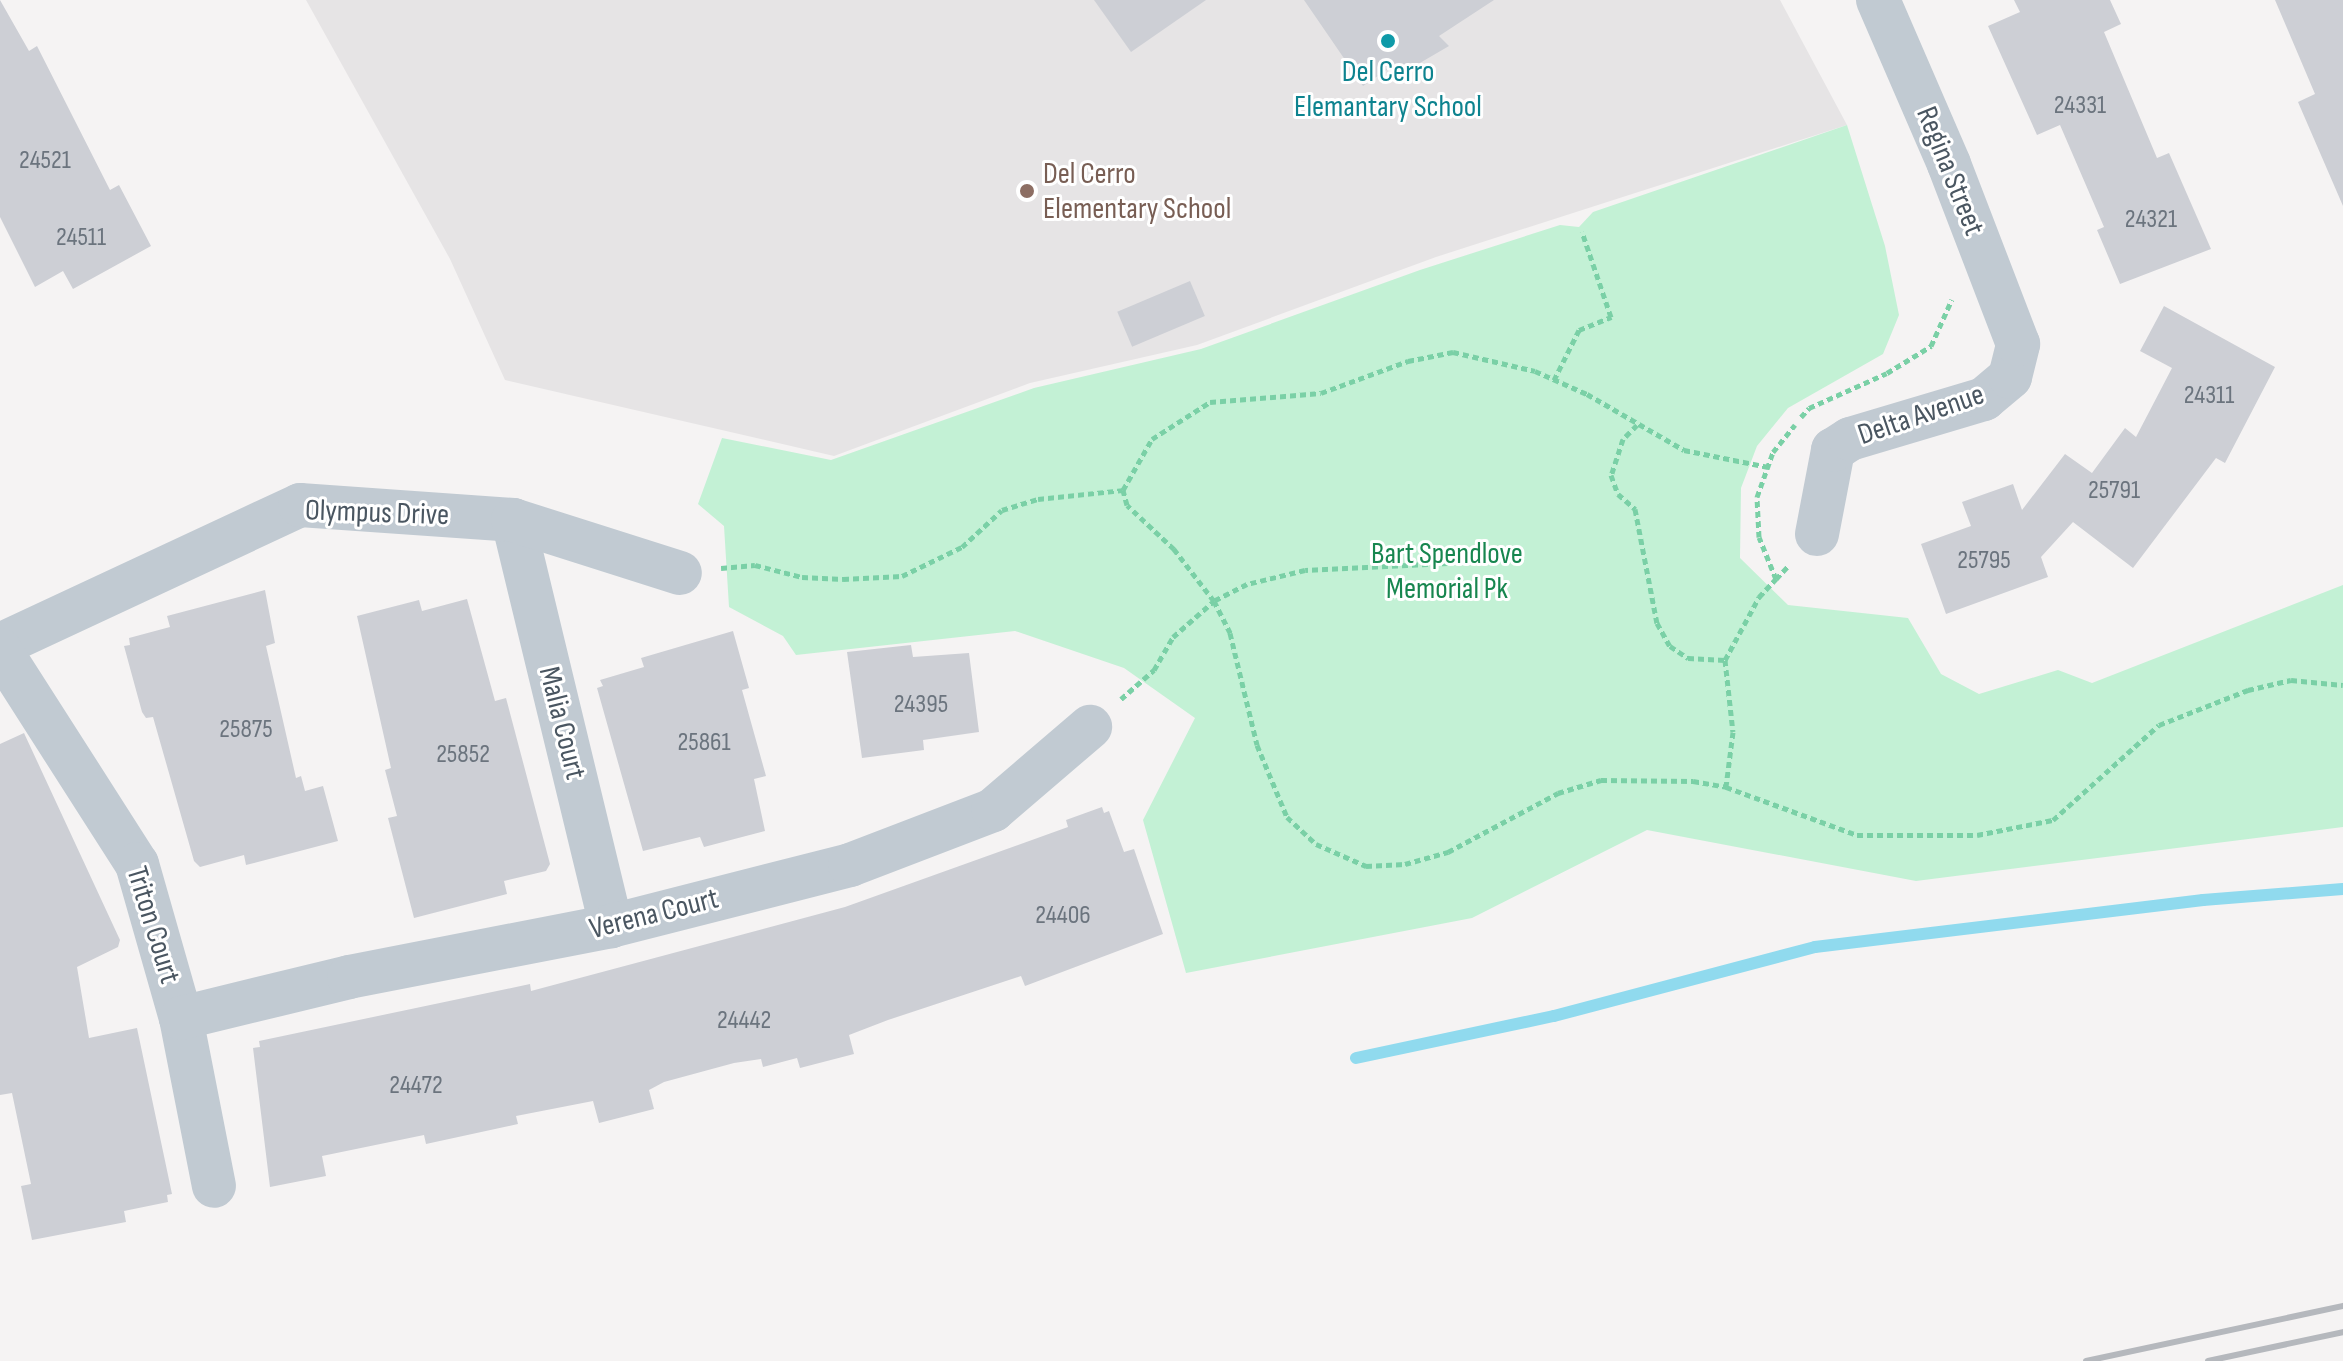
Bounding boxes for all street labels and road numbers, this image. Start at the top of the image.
street label: Regina Street [1908,101,1992,241]
street label: Delta Avenue [1853,377,1989,453]
street label: Olympus Drive [304,492,450,534]
street label: Malia Court [531,663,593,783]
street label: Triton Court [118,862,188,988]
street label: Verena Court [586,881,722,947]

